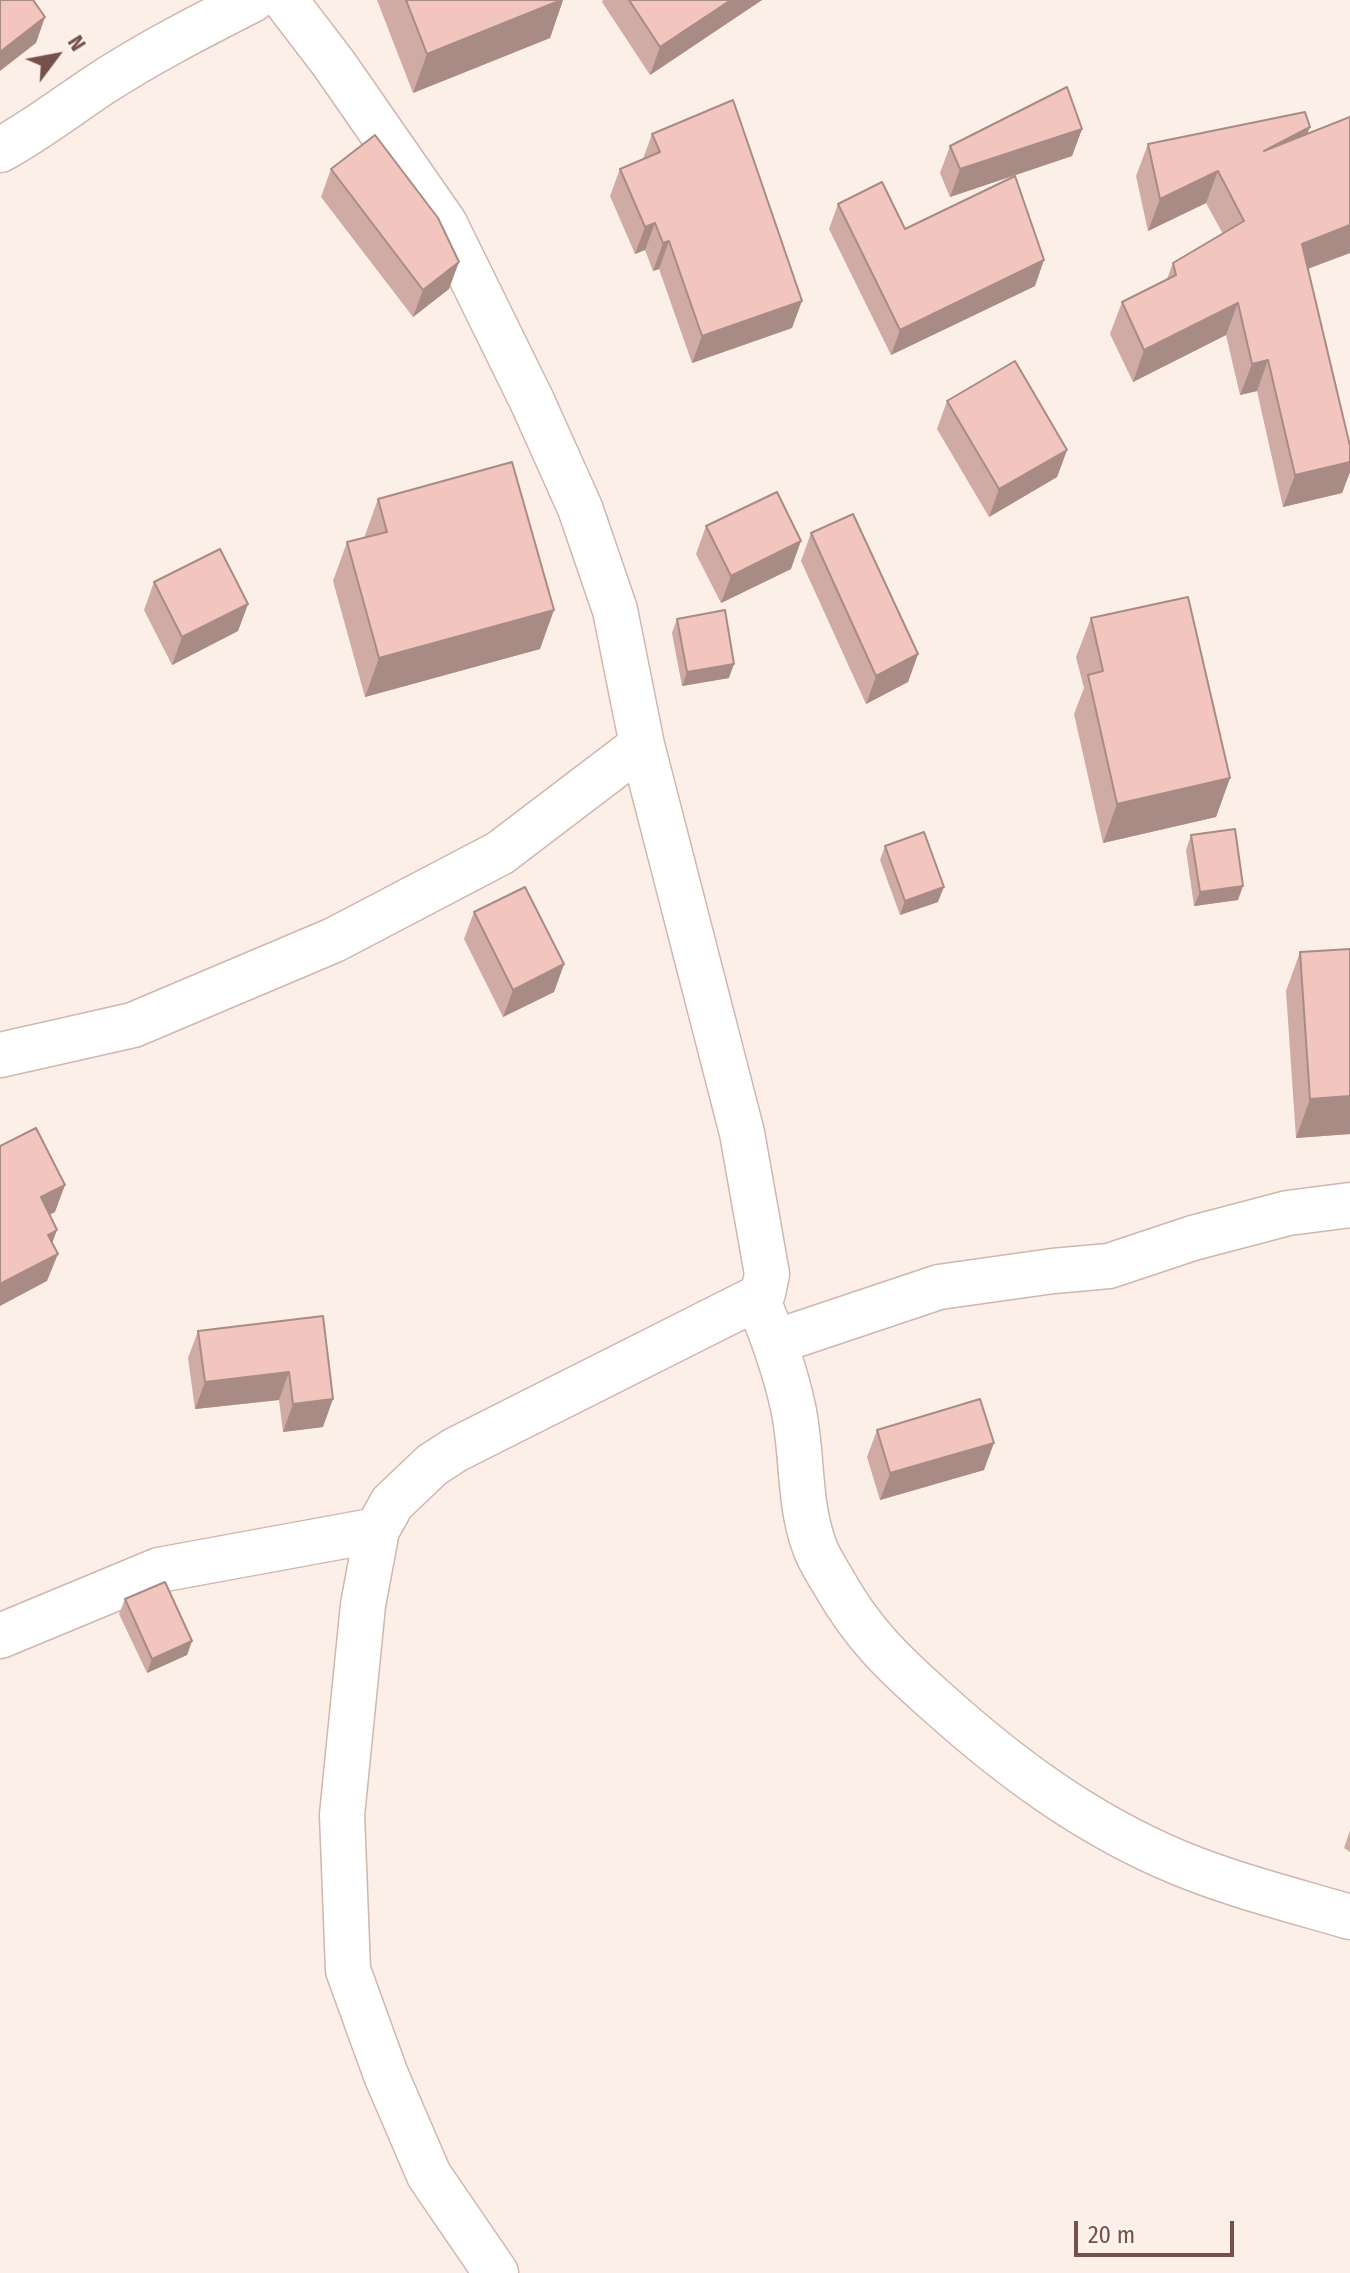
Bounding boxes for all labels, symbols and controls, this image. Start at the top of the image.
north arrow [16,16,96,96]
text: N [62,30,92,56]
scale bar [1078,2205,1238,2255]
text: 20 m [1088,2221,1135,2249]

